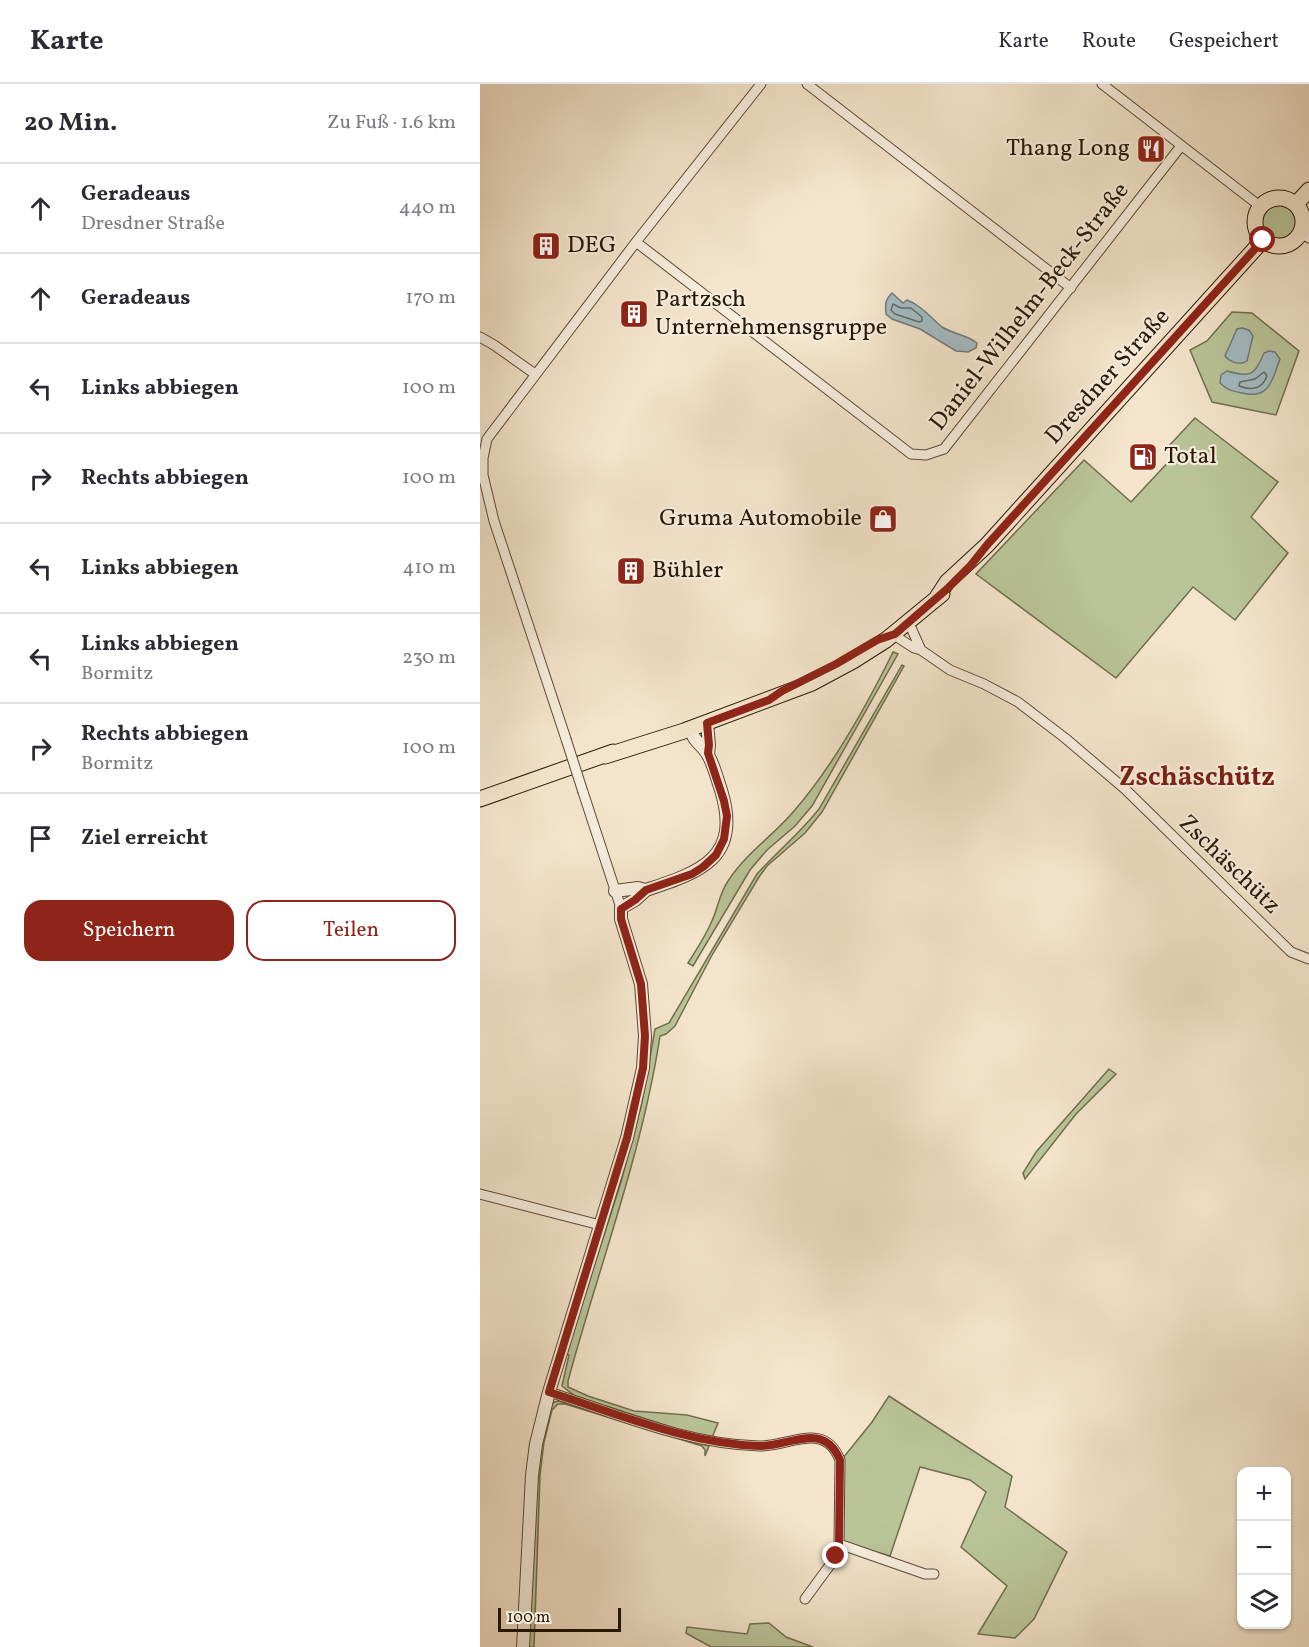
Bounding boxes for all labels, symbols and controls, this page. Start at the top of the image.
text: Karte [30,22,104,61]
text: Karte [998,27,1049,56]
text: Route [1082,27,1136,56]
text: Gespeichert [1169,27,1279,56]
text: 20 Min. [24,105,117,141]
text: Zu Fuß · 1.6 km [327,109,456,137]
place label: Thang Long [1006,132,1130,166]
restaurant icon: Thang Long [1135,133,1167,165]
street label: Daniel-Wilhelm-Beck-Straße [922,176,1138,438]
text: Geradeaus [81,179,191,210]
icon: ahead [24,192,57,225]
text: 440 m [399,194,456,222]
text: Dresdner Straße [81,210,225,238]
route start [1249,226,1275,252]
place label: DEG [567,229,617,263]
building icon: DEG [530,230,562,262]
icon: ahead [24,282,57,315]
text: Geradeaus [81,283,191,314]
place label: Partzsch Unternehmensgruppe [655,283,887,345]
text: 170 m [406,284,456,312]
building icon: Partzsch Unternehmensgruppe [618,298,650,330]
street label: Dresdner Straße [1038,301,1178,453]
icon: left [24,372,57,405]
text: Links abbiegen [81,373,239,404]
text: 100 m [402,374,456,402]
place label: Total [1164,440,1217,474]
fuel station icon: Total [1127,441,1159,473]
icon: right [24,462,57,495]
text: Rechts abbiegen [81,463,249,494]
text: 100 m [402,464,456,492]
place label: Gruma Automobile [659,502,862,536]
shop icon: Gruma Automobile [867,503,899,535]
icon: left [24,552,57,585]
text: Links abbiegen [81,553,239,584]
text: 410 m [403,554,456,582]
place label: Bühler [652,554,723,588]
building icon: Bühler [615,555,647,587]
text: Links abbiegen [81,629,239,660]
icon: left [24,642,57,675]
text: 230 m [402,644,456,672]
text: Bormitz [81,660,153,688]
text: Rechts abbiegen [81,719,249,750]
icon: right [24,732,57,765]
text: 100 m [402,734,456,762]
text: Bormitz [81,750,153,778]
district label: Zschäschütz [1119,759,1275,797]
street label: Zschäschütz [1170,807,1288,923]
icon: arrive [24,822,57,855]
text: Ziel erreicht [81,823,208,854]
button: Speichern [24,900,234,961]
button: Teilen [246,900,456,961]
map controls [1237,1467,1291,1629]
button: + [1237,1467,1291,1521]
button: − [1237,1521,1291,1575]
route end [822,1542,848,1568]
button: layers [1237,1575,1291,1629]
scale bar [498,1605,621,1632]
text: 100 m [507,1607,550,1629]

